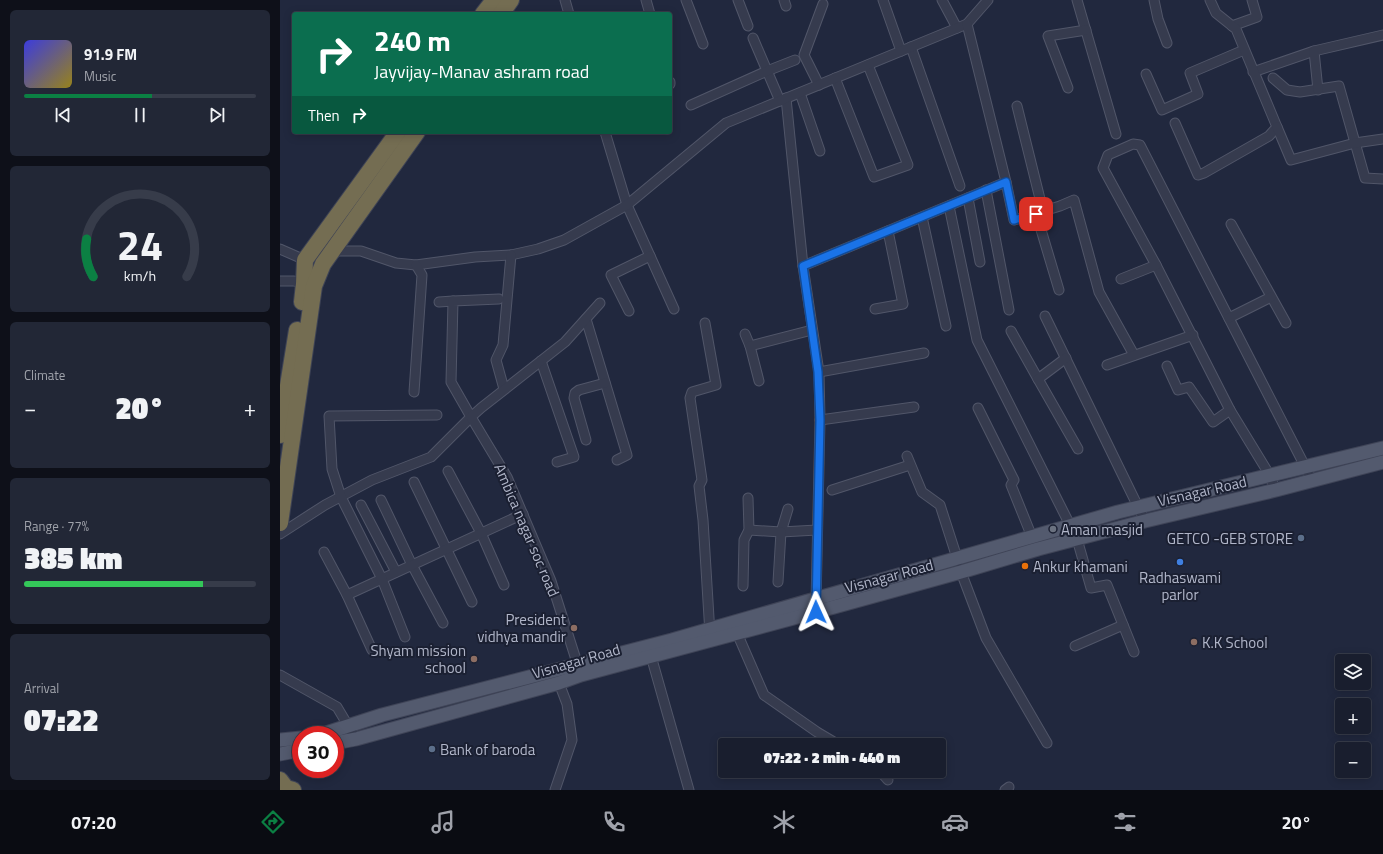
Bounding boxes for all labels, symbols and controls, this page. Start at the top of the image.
text: 240 m [374,19,451,62]
icon: right [308,28,360,80]
text: 91.9 FM [84,43,137,66]
text: Jayvijay-Manav ashram road [374,58,589,85]
text: Music [84,66,116,86]
icon: previous [52,104,74,126]
icon: pause [129,104,151,126]
icon: next [206,104,228,126]
text: Then [308,104,340,127]
icon: right [348,104,370,126]
pin [1019,197,1053,231]
icon: arrive [1025,203,1047,225]
text: 24 [117,213,163,276]
text: km/h [124,265,156,287]
text: Climate [24,365,65,385]
text: 20° [115,385,165,431]
text: − [24,391,36,425]
text: + [244,391,256,425]
street label: Ambica nagar soc road [489,460,565,600]
street label: Visnagar Road [1155,470,1249,512]
text: Range · 77% [24,516,89,536]
place label: Aman masjid [1061,518,1143,541]
marker: Aman masjid [1048,524,1058,534]
place label: GETCO -GEB STORE [1167,527,1293,550]
marker: GETCO -GEB STORE [1296,533,1306,543]
text: 385 km [24,535,122,581]
street label: Visnagar Road [842,553,936,599]
place label: Ankur khamani [1033,555,1128,578]
marker: Radhaswami parlor [1175,557,1185,567]
marker: Ankur khamani [1020,561,1030,571]
place label: Radhaswami parlor [1139,566,1221,606]
position arrow [795,591,837,633]
place label: President vidhya mandir [477,608,567,648]
marker: President vidhya mandir [569,623,579,633]
place label: K.K School [1202,631,1268,654]
street label: Visnagar Road [529,637,623,685]
marker: K.K School [1189,637,1199,647]
place label: Shyam mission school [370,639,466,679]
marker: Shyam mission school [469,654,479,664]
map controls [1335,654,1371,778]
button: layers [1335,654,1371,690]
text: Arrival [24,678,59,698]
text: 07:22 [24,697,99,743]
button: + [1335,698,1371,734]
speed limit sign: 30 [292,726,344,778]
place label: Bank of baroda [440,738,536,761]
button: − [1335,742,1371,778]
marker: Bank of baroda [427,744,437,754]
text: 07:22 · 2 min · 440 m [764,746,900,769]
icon: directions [259,808,287,836]
icon: music [429,808,457,836]
icon: phone [600,808,628,836]
icon: climate [770,808,798,836]
icon: car [941,808,969,836]
icon: filters [1111,808,1139,836]
text: 07:20 [71,809,116,836]
text: 20° [1281,809,1312,836]

